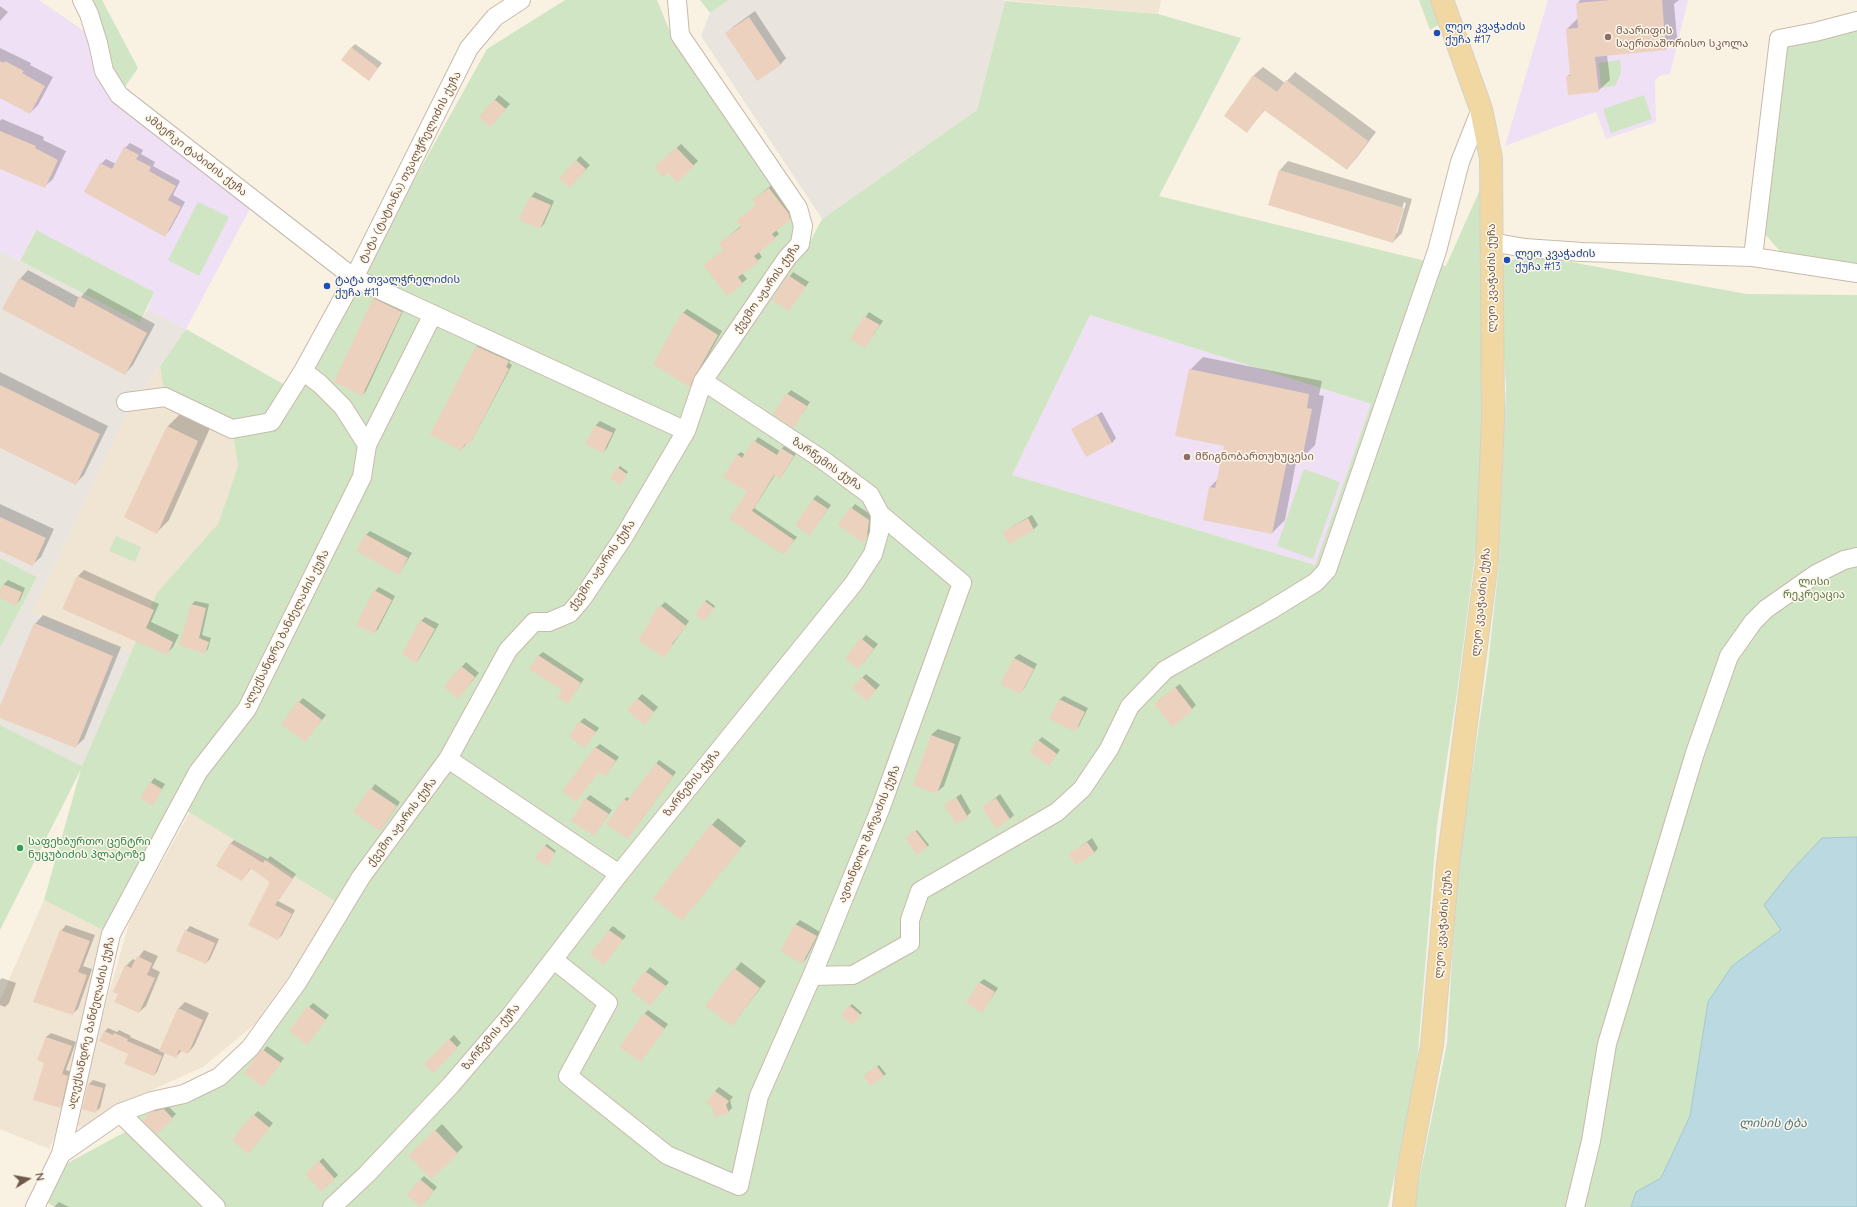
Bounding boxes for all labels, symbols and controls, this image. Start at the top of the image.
place label: ლეო კვაჭაძის ქუჩა #17 [1445,20,1526,46]
place label: მაარიფის საერთაშორისო სკოლა [1616,24,1748,50]
marker: ლეო კვაჭაძის ქუჩა #17 [1432,28,1442,38]
marker: მაარიფის საერთაშორისო სკოლა [1603,32,1613,42]
street label: ტატა (ტატიანა) თვალჭრელიძის ქუჩა [356,69,464,265]
street label: ამბერკი ტაბიძის ქუჩა [142,111,250,199]
street label: ლეო კვაჭაძის ქუჩა [1485,223,1499,333]
street label: ქვემო აჟარის ქუჩა [731,240,803,336]
place label: ლეო კვაჭაძის ქუჩა #13 [1515,247,1596,273]
marker: ლეო კვაჭაძის ქუჩა #13 [1502,255,1512,265]
place label: ტატა თვალჭრელიძის ქუჩა #11 [335,273,460,299]
marker: ტატა თვალჭრელიძის ქუჩა #11 [322,281,332,291]
street label: ზარწემის ქუჩა [789,435,865,493]
place label: მწიგნობართუხუცესი [1195,450,1314,464]
marker: მწიგნობართუხუცესი [1182,452,1192,462]
street label: ქვემო აჟარის ქუჩა [566,517,638,613]
street label: ალექსანდრე ბანძელაძის ქუჩა [240,547,332,711]
street label: ლეო კვაჭაძის ქუჩა [1469,547,1493,657]
park label: ლისი რეკრეაცია [1783,575,1845,601]
street label: ზარწემის ქუჩა [661,747,723,819]
street label: ავთანდილ შარვაძის ქუჩა [835,763,903,905]
street label: ქვემო აჟარის ქუჩა [364,775,440,869]
place label: საფეხბურთო ცენტრი ნუცუბიძის პლატოზე [28,835,151,861]
marker: საფეხბურთო ცენტრი ნუცუბიძის პლატოზე [15,843,25,853]
street label: ლეო კვაჭაძის ქუჩა [1432,869,1454,979]
street label: ალექსანდრე ბანძელაძის ქუჩა [65,935,117,1111]
street label: ზარწემის ქუჩა [459,1001,523,1073]
water label: ლისის ტბა [1739,1116,1807,1130]
north arrow [8,1159,48,1199]
text: N [32,1171,47,1182]

